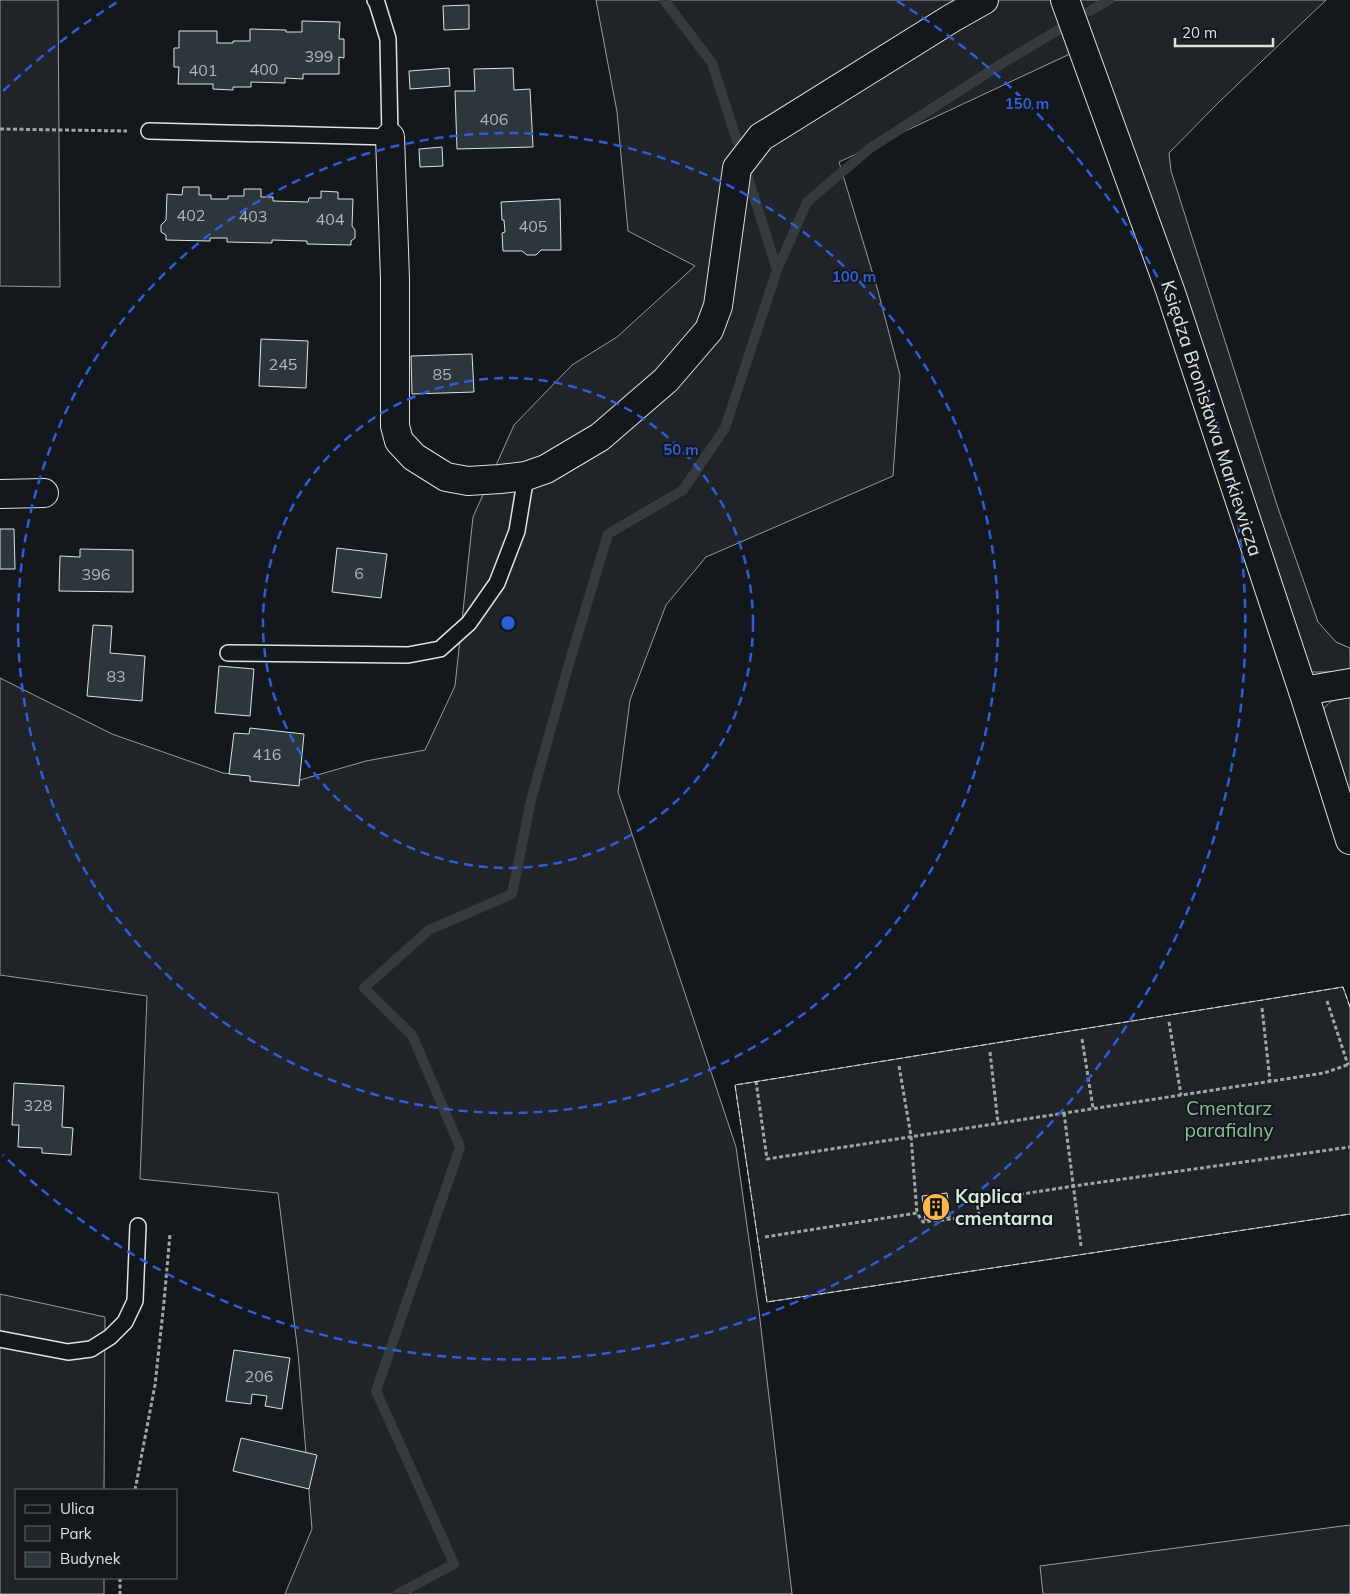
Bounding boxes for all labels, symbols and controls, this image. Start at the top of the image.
scale bar [1175,15,1272,47]
text: 20 m [1182,23,1217,42]
house number: 399 [305,46,333,66]
house number: 400 [250,59,278,79]
house number: 401 [189,60,217,80]
text: 150 m [1005,94,1049,113]
house number: 406 [480,109,508,129]
house number: 402 [177,205,205,225]
house number: 403 [239,206,267,226]
house number: 404 [316,209,345,229]
house number: 405 [519,216,547,236]
text: 100 m [832,267,876,286]
street label: Księdza Bronisława Markiewicza [1156,277,1268,559]
house number: 245 [269,354,297,374]
house number: 85 [432,364,452,384]
text: 50 m [663,440,699,459]
house number: 6 [354,563,364,583]
house number: 396 [82,564,110,584]
centre of rings [499,614,517,632]
house number: 83 [106,666,126,686]
house number: 416 [253,744,281,764]
house number: 328 [24,1095,52,1115]
park label: Cmentarz parafialny [1185,1096,1273,1142]
place label: Kaplica cmentarna [955,1184,1053,1230]
building icon: Kaplica cmentarna [921,1192,951,1222]
house number: 206 [245,1366,273,1386]
legend [15,1489,178,1579]
text: Ulica [60,1499,94,1518]
text: Park [60,1524,92,1543]
text: Budynek [60,1549,121,1568]

